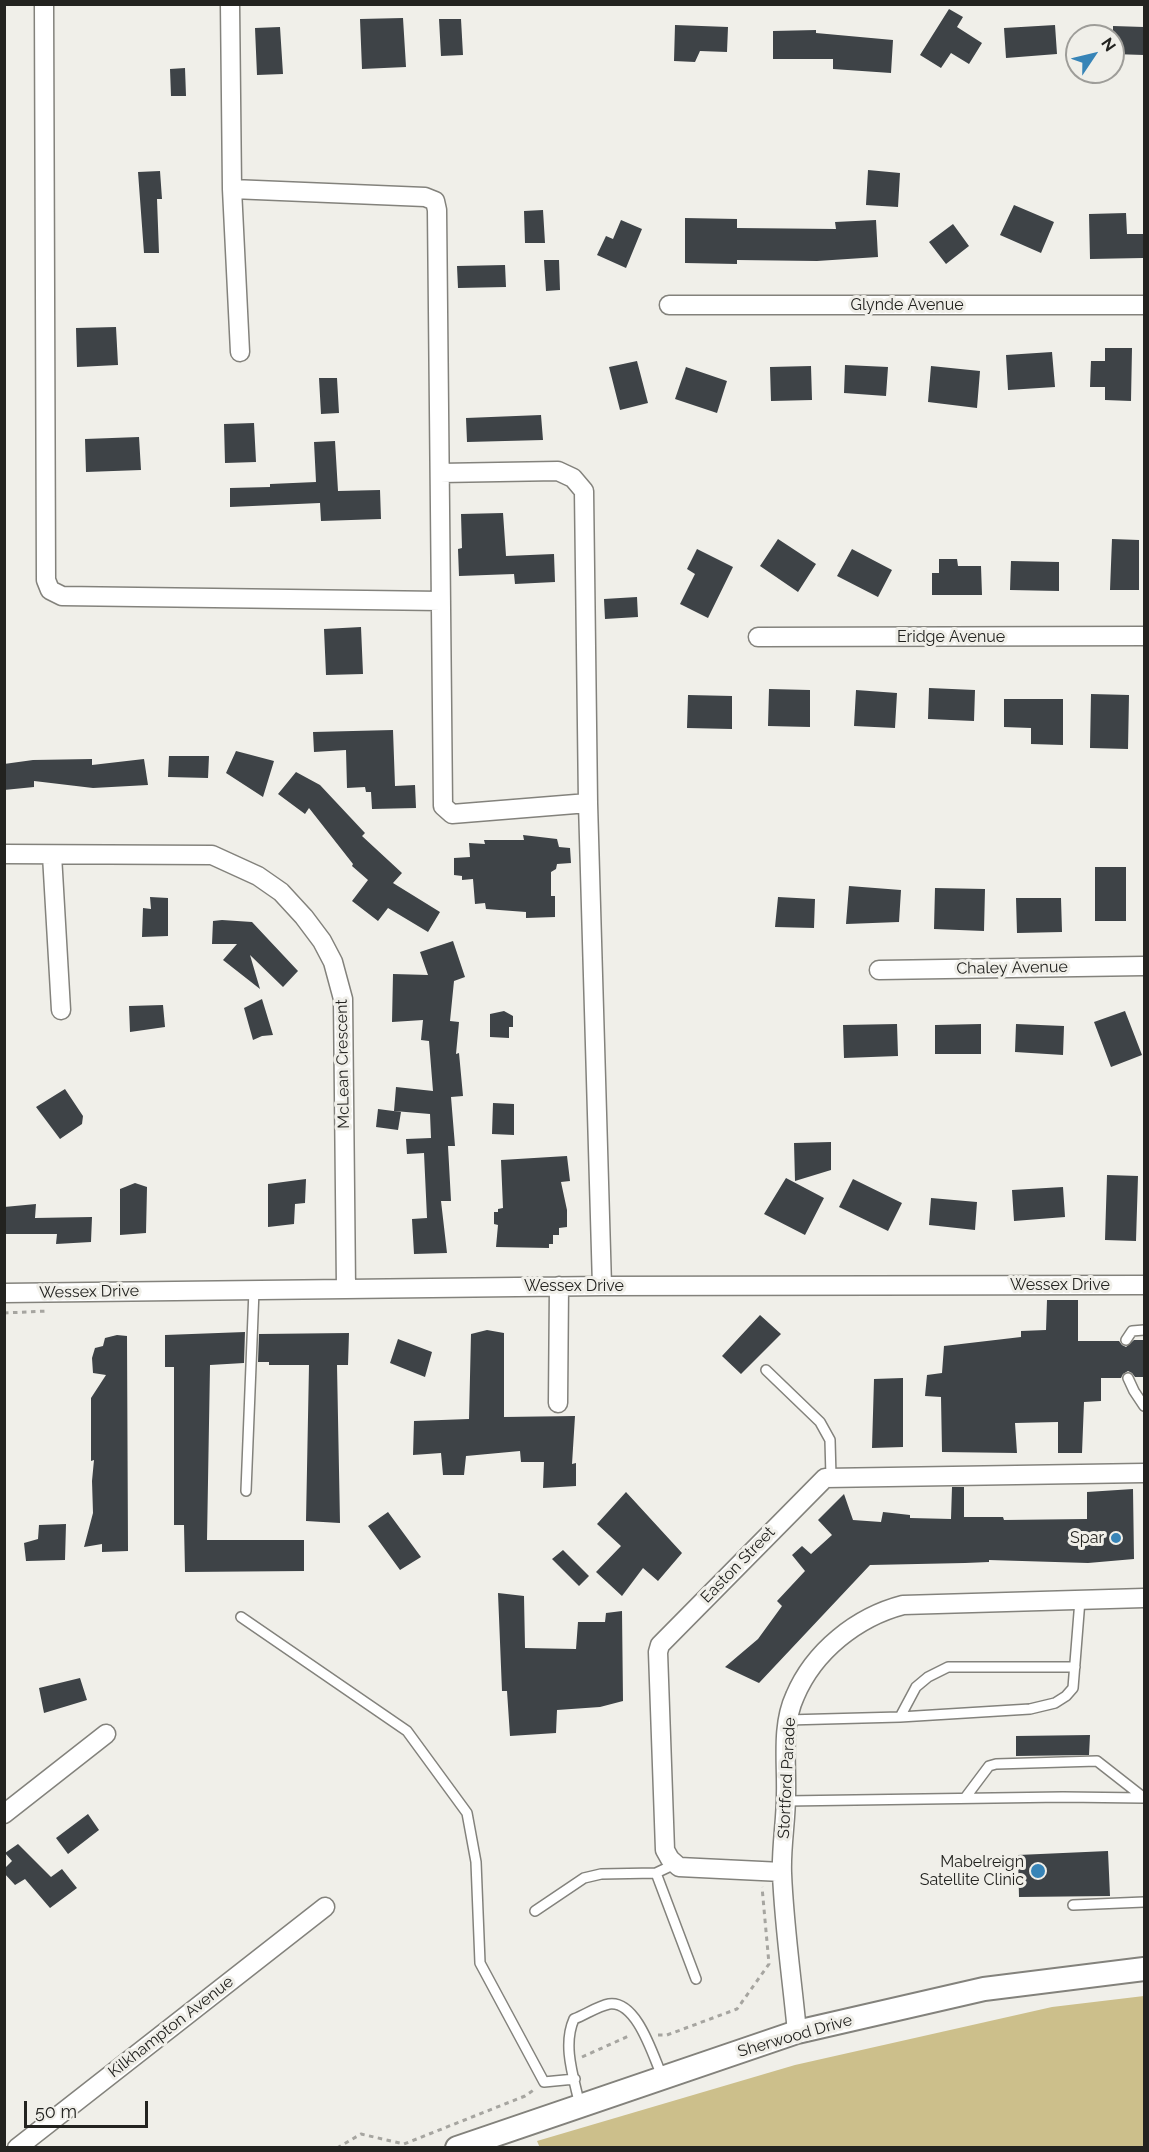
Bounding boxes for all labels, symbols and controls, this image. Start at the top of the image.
north arrow [1065,24,1125,84]
text: N [1097,34,1120,55]
street label: Glynde Avenue [850,295,964,315]
street label: Eridge Avenue [897,627,1005,647]
street label: Chaley Avenue [956,957,1068,979]
street label: McLean Crescent [332,999,354,1129]
street label: Wessex Drive [1010,1275,1110,1295]
street label: Wessex Drive [524,1276,624,1296]
street label: Wessex Drive [39,1282,139,1302]
street label: Easton Street [697,1523,779,1607]
place label: Spar [1070,1528,1104,1548]
marker: Spar [1109,1531,1123,1545]
street label: Stortford Parade [774,1717,800,1839]
place label: Mabelreign Satellite Clinic [920,1852,1024,1890]
marker: Mabelreign Satellite Clinic [1029,1862,1047,1880]
street label: Kilkhampton Avenue [105,1972,237,2082]
street label: Sherwood Drive [736,2011,854,2061]
scale bar [27,2089,152,2127]
text: 50 m [35,2101,77,2122]

